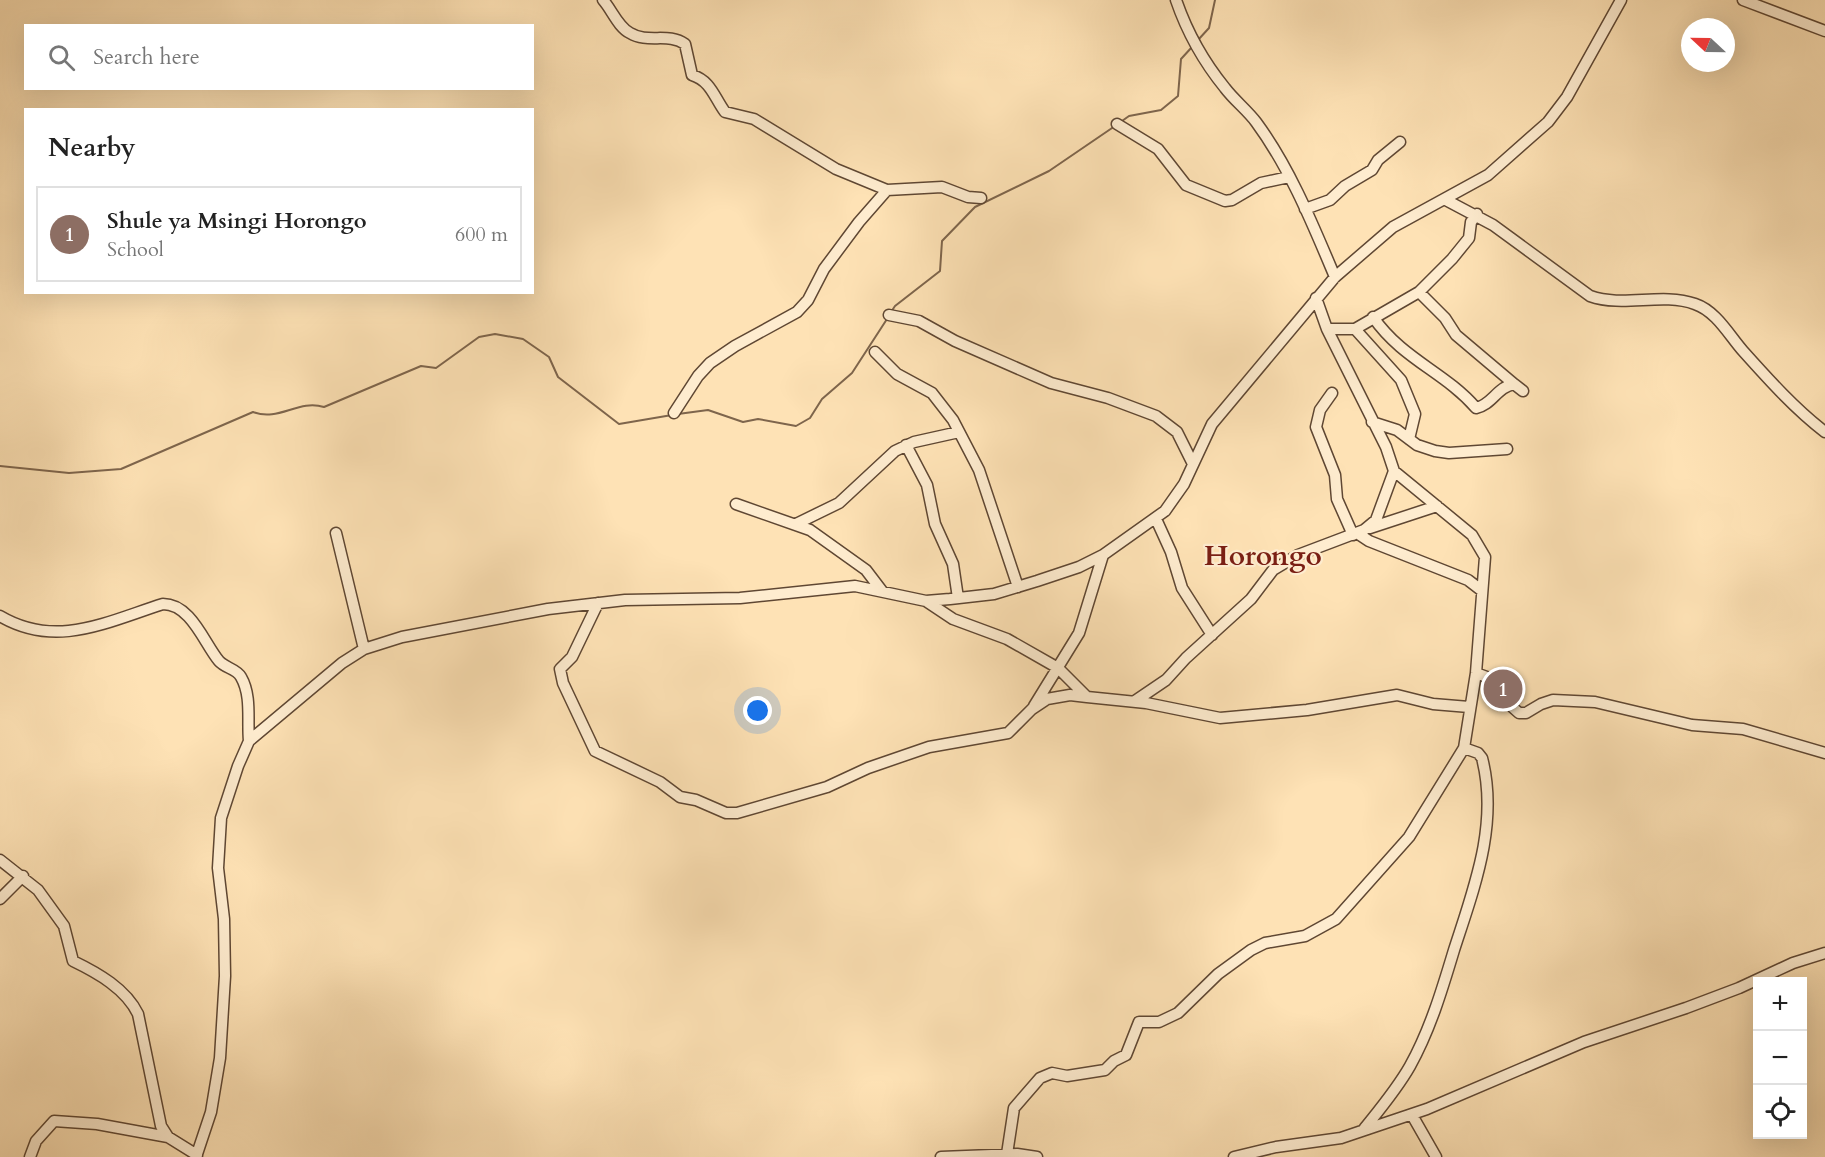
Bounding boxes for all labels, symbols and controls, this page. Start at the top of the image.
north arrow [1681,18,1735,72]
search box [24,24,534,90]
icon: search [45,41,78,74]
text: Search here [93,42,200,72]
text: Nearby [48,130,136,165]
text: Shule ya Msingi Horongo [107,206,367,236]
text: 1 [64,221,75,248]
text: 600 m [455,221,508,248]
text: School [107,236,164,263]
district label: Horongo [1204,537,1322,575]
pin: 1 [1484,666,1522,712]
your location [743,696,772,725]
map controls [1753,977,1807,1139]
button: + [1753,977,1807,1031]
button: − [1753,1031,1807,1085]
button: locate [1753,1085,1807,1139]

